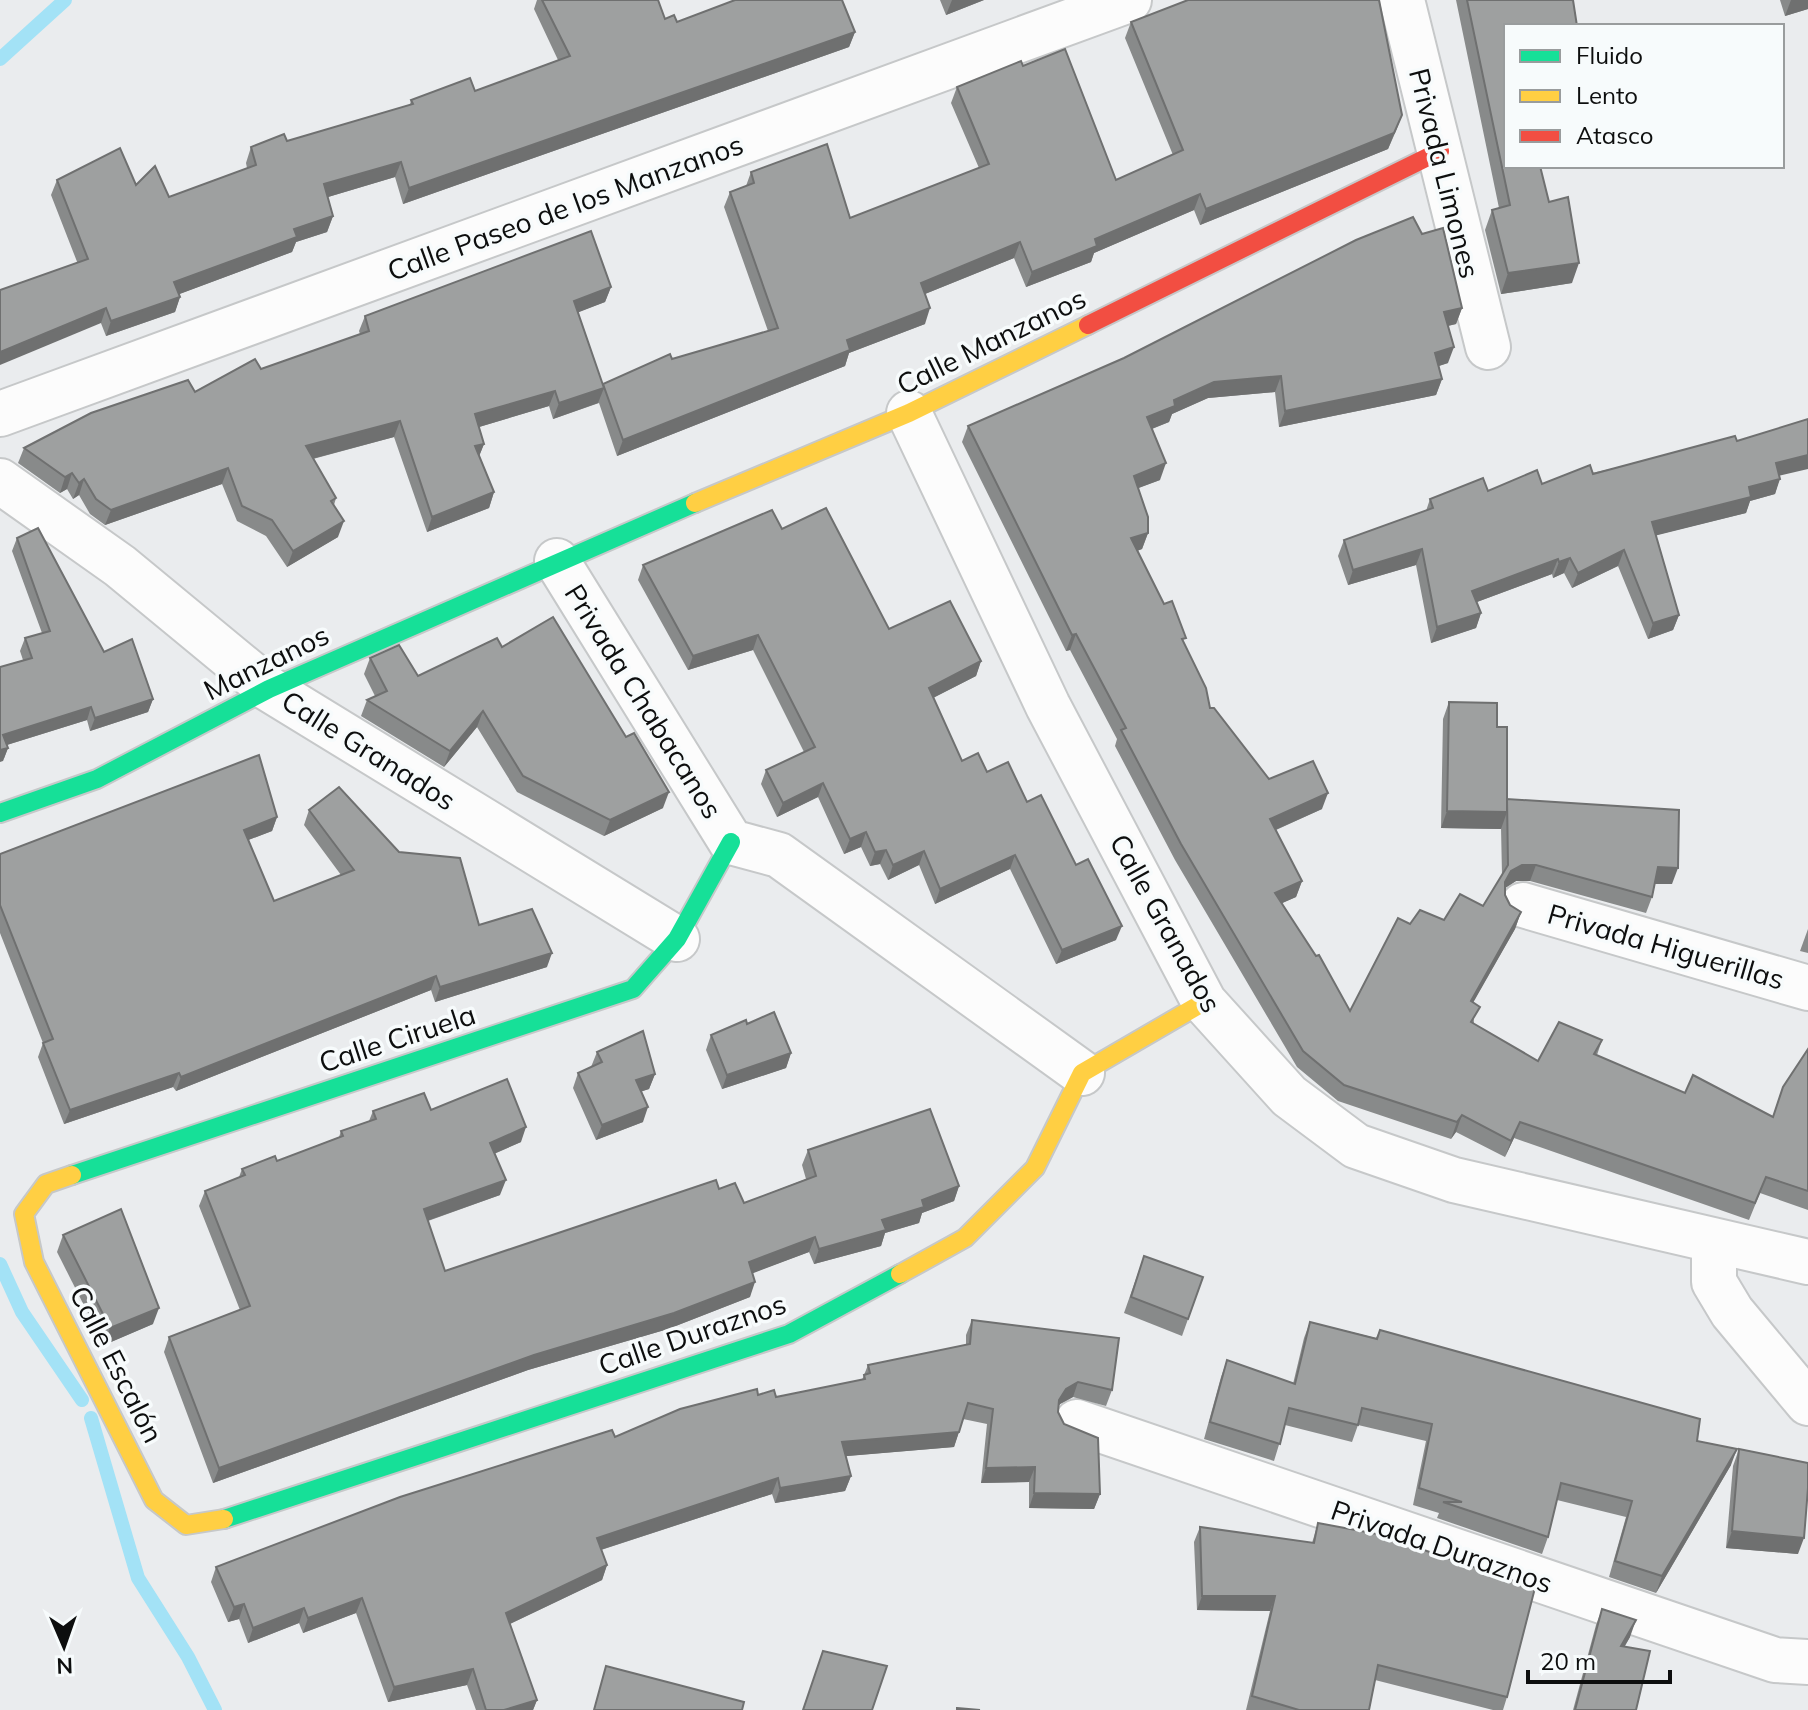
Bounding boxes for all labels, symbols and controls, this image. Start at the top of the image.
legend [1504,24,1784,168]
text: Fluido [1576,40,1643,70]
street label: Privada Limones [1402,64,1488,282]
text: Lento [1576,80,1638,110]
text: Atasco [1576,120,1653,150]
street label: Calle Paseo de los Manzanos [382,126,748,288]
street label: Calle Manzanos [891,280,1091,402]
street label: Privada Chabacanos [558,577,730,825]
street label: Manzanos [198,617,334,707]
street label: Calle Granados [276,683,462,817]
street label: Calle Granados [1103,828,1229,1018]
street label: Privada Higuerillas [1544,896,1788,996]
street label: Calle Ciruela [314,996,480,1080]
street label: Calle Escalón [63,1280,171,1448]
street label: Calle Duraznos [594,1286,790,1382]
street label: Privada Duraznos [1327,1492,1557,1600]
north arrow [24,1606,104,1686]
scale bar [1528,1634,1670,1684]
text: 20 m [1540,1646,1596,1676]
text: N [56,1652,73,1680]

